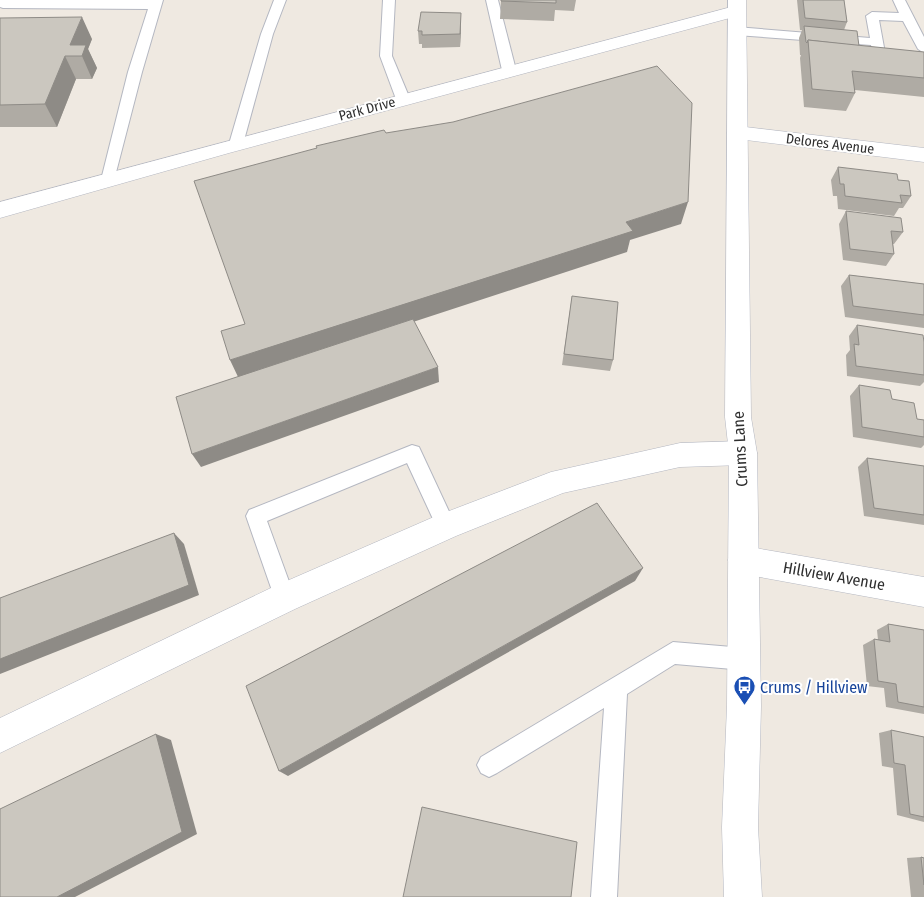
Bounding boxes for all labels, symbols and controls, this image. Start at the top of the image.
street label: Park Drive [337,93,397,125]
street label: Delores Avenue [785,130,875,158]
street label: Crums Lane [729,411,751,487]
street label: Hillview Avenue [781,558,887,594]
bus stop icon: Crums / Hillview [732,675,756,706]
place label: Crums / Hillview [760,678,868,697]

